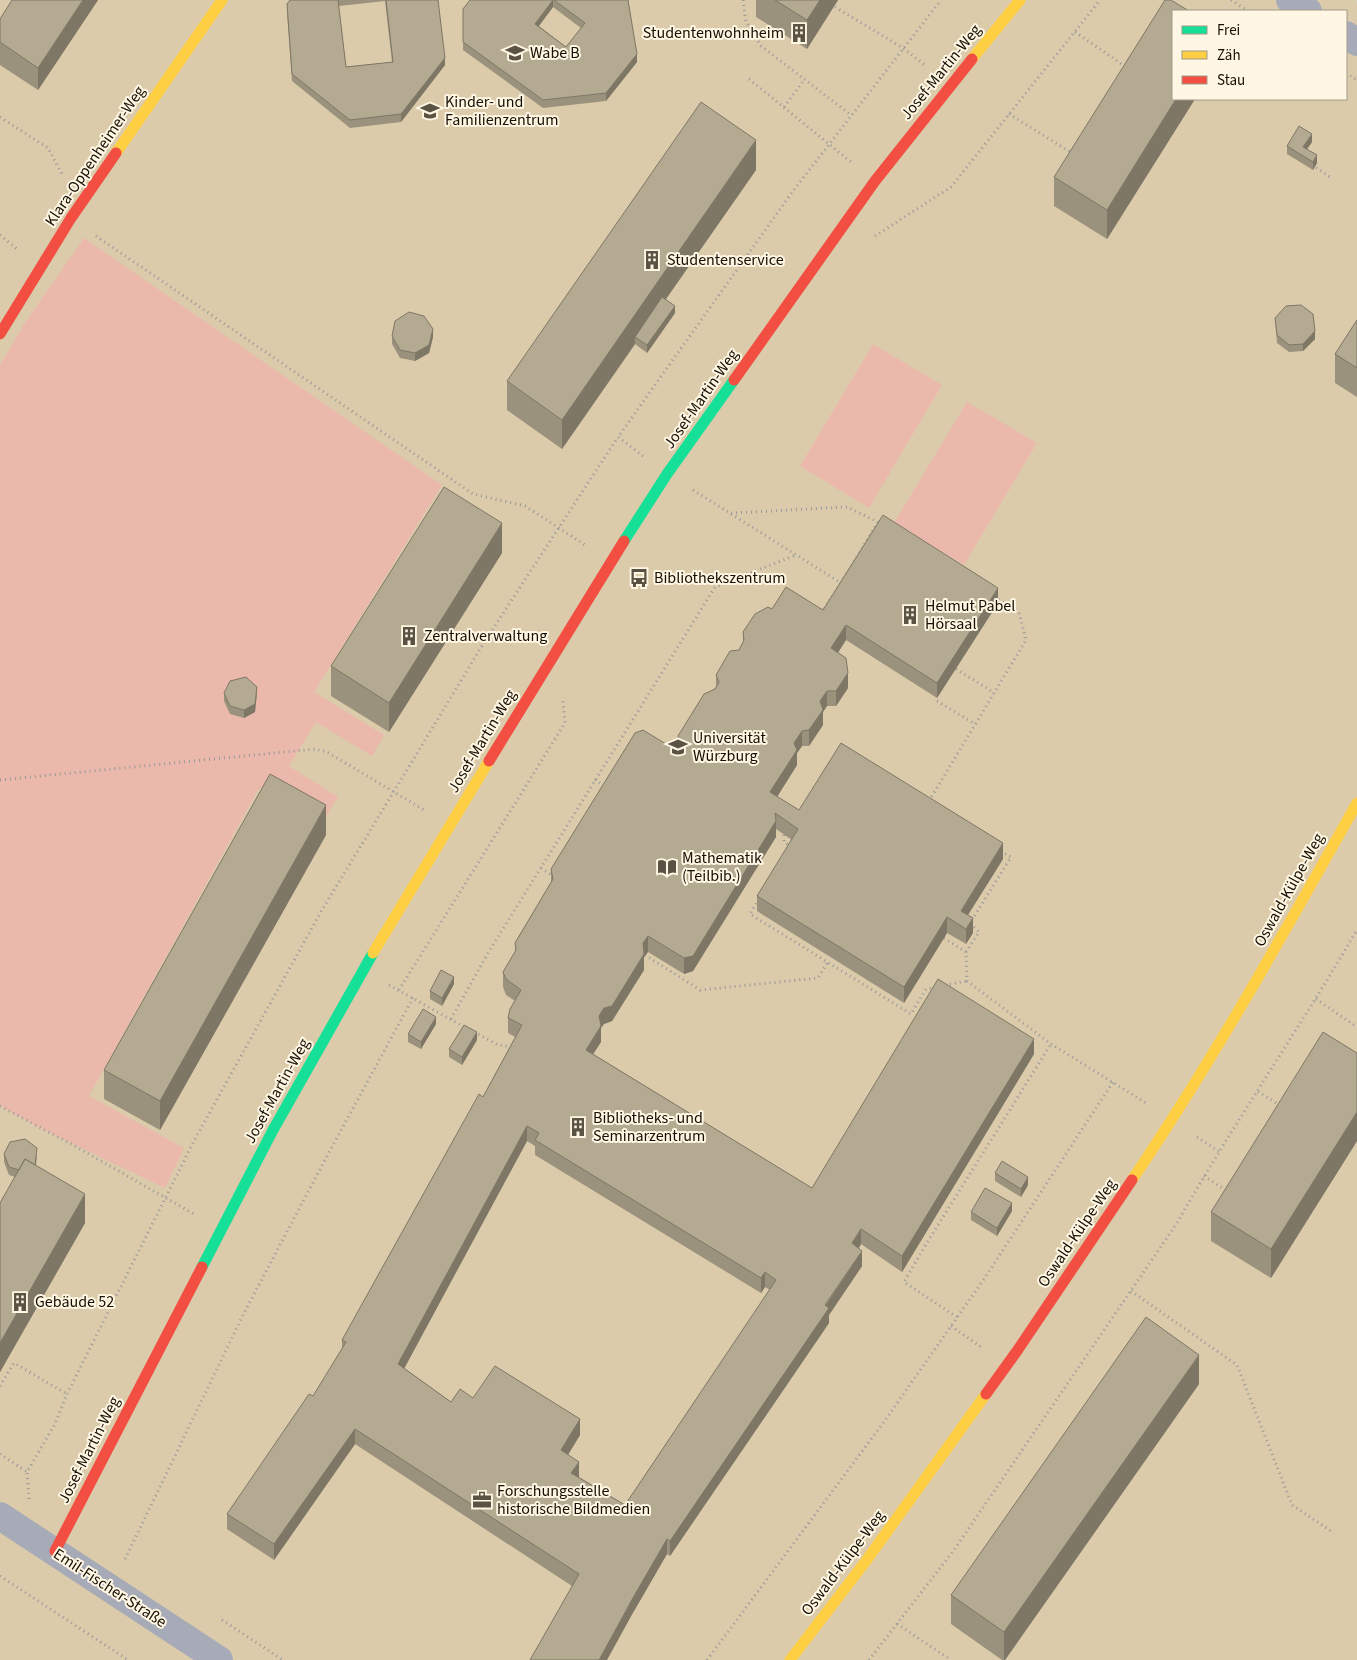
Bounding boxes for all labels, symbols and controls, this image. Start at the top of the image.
legend [1172,10,1347,100]
street label: Josef-Martin-Weg [896,20,986,124]
text: Frei [1217,20,1240,41]
place label: Studentenwohnheim [643,22,784,44]
building icon: Studentenwohnheim [788,22,810,44]
school or university icon: Wabe B [504,42,526,64]
place label: Wabe B [530,42,580,64]
text: Zäh [1217,45,1241,66]
text: Stau [1217,70,1245,91]
street label: Klara-Oppenheimer-Weg [40,82,150,230]
place label: Kinder- und Familienzentrum [445,91,559,131]
school or university icon: Kinder- und Familienzentrum [419,100,441,122]
building icon: Studentenservice [641,249,663,271]
place label: Studentenservice [667,249,784,271]
street label: Josef-Martin-Weg [658,345,744,453]
bus stop icon: Bibliothekszentrum [628,567,650,589]
place label: Bibliothekszentrum [654,567,786,589]
place label: Helmut Pabel Hörsaal [925,595,1015,635]
building icon: Helmut Pabel Hörsaal [899,604,921,626]
building icon: Zentralverwaltung [398,625,420,647]
place label: Zentralverwaltung [424,625,547,647]
street label: Josef-Martin-Weg [442,685,522,797]
place label: Universität Würzburg [693,727,766,767]
school or university icon: Universität Würzburg [667,736,689,758]
street label: Oswald-Külpe-Weg [1249,829,1329,951]
place label: Mathematik (Teilbib.) [682,847,762,887]
library icon: Mathematik (Teilbib.) [656,856,678,878]
street label: Josef-Martin-Weg [239,1035,315,1147]
place label: Bibliotheks- und Seminarzentrum [593,1107,705,1147]
building icon: Bibliotheks- und Seminarzentrum [567,1116,589,1138]
street label: Oswald-Külpe-Weg [1032,1174,1122,1292]
building icon: Gebäude 52 [9,1291,31,1313]
place label: Gebäude 52 [35,1291,114,1313]
street label: Josef-Martin-Weg [53,1393,125,1507]
place label: Forschungsstelle historische Bildmedien [497,1480,650,1520]
office icon: Forschungsstelle historische Bildmedien [471,1489,493,1511]
street label: Oswald-Külpe-Weg [796,1506,890,1620]
street label: Emil-Fischer-Straße [49,1543,171,1633]

